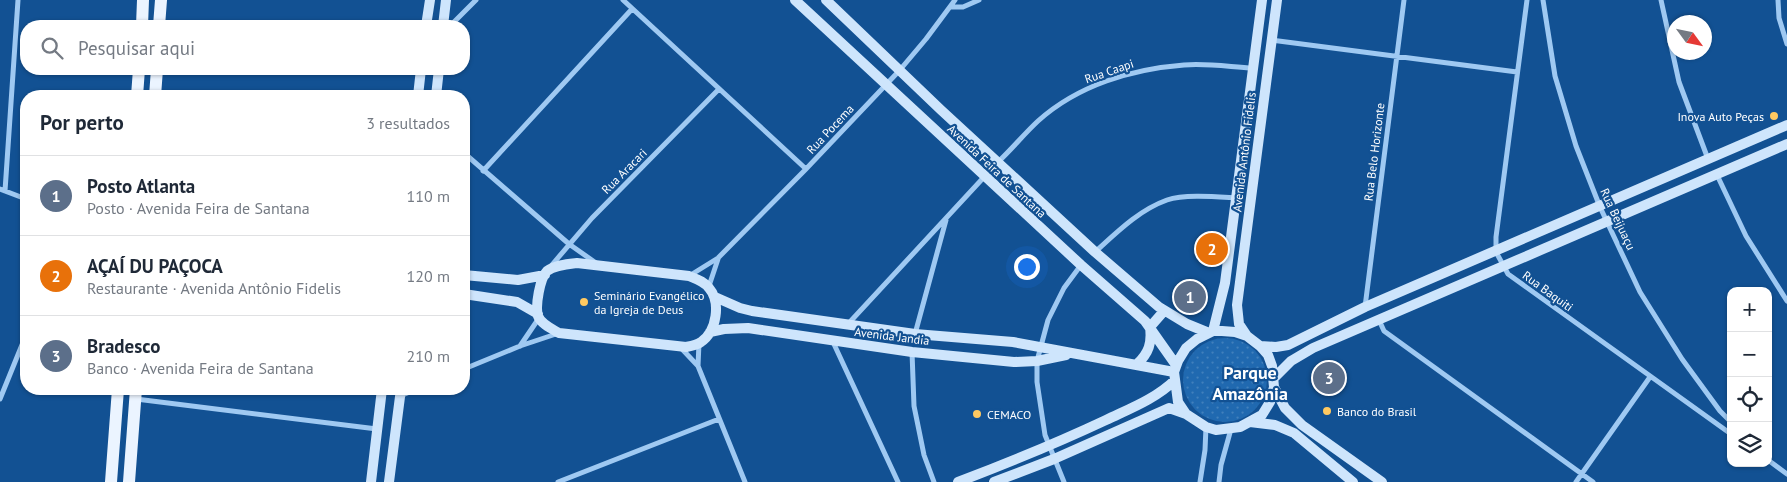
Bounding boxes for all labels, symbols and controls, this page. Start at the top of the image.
north arrow [1667,15,1712,60]
search box [20,20,470,75]
icon: search [38,34,66,62]
text: Pesquisar aqui [78,36,195,60]
street label: Rua Caapi [1082,56,1136,86]
street label: Avenida Antônio Fidelis [1229,91,1259,213]
street label: Rua Pocema [803,101,857,157]
street label: Rua Belo Horizonte [1361,102,1387,202]
text: Por perto [40,109,124,136]
place label: Inova Auto Peças [1677,109,1764,124]
marker: Inova Auto Peças [1768,110,1780,122]
text: 3 resultados [366,113,450,133]
street label: Avenida Feira de Santana [944,121,1050,221]
street label: Rua Aracari [598,145,650,197]
text: Posto Atlanta [87,174,195,198]
text: 1 [51,186,61,206]
text: 110 m [407,186,450,206]
street label: Rua Beijuaçu [1597,186,1639,252]
text: Posto · Avenida Feira de Santana [87,198,310,218]
pin: 2 [1196,230,1228,268]
text: AÇAÍ DU PAÇOCA [87,254,223,278]
your location [1014,254,1040,280]
text: 2 [51,266,61,286]
text: 120 m [407,266,450,286]
street label: Rua Baquiti [1520,268,1576,314]
text: Restaurante · Avenida Antônio Fidelis [87,278,341,298]
pin: 1 [1174,278,1206,316]
map controls [1727,287,1772,467]
button: + [1727,287,1772,332]
place label: Seminário Evangélico da Igreja de Deus [594,288,704,317]
marker: Seminário Evangélico da Igreja de Deus [578,296,590,308]
street label: Avenida Jandia [854,324,930,348]
button: − [1727,332,1772,377]
text: Bradesco [87,334,160,358]
text: 3 [51,346,61,366]
text: 210 m [407,346,450,366]
text: Banco · Avenida Feira de Santana [87,358,314,378]
pin: 3 [1313,359,1345,397]
district label: Parque Amazônia [1212,361,1288,405]
button: locate [1727,377,1772,422]
place label: Banco do Brasil [1337,404,1417,419]
marker: Banco do Brasil [1321,405,1333,417]
place label: CEMACO [987,407,1031,422]
marker: CEMACO [971,408,983,420]
button: layers [1727,422,1772,467]

